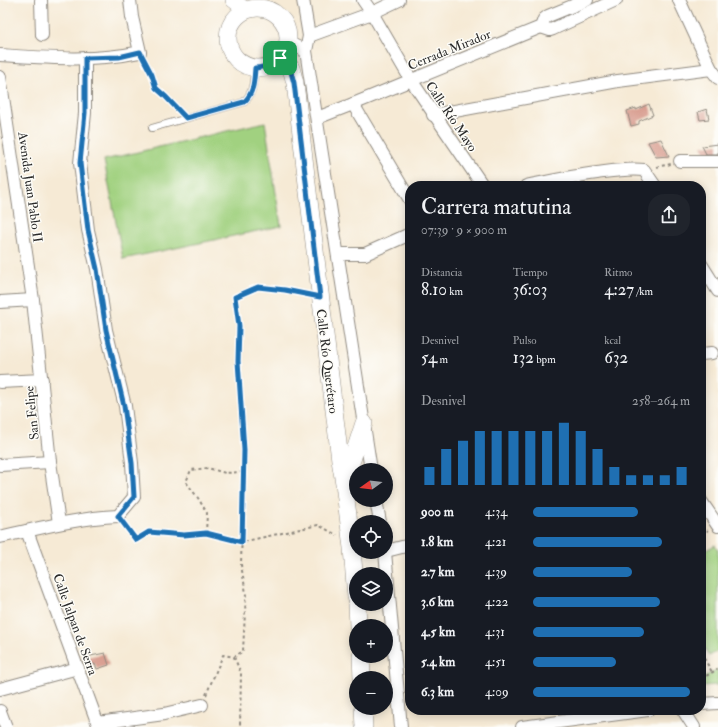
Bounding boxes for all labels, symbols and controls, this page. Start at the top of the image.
street label: Cerrada Mirador [405,26,493,74]
pin [263,41,297,75]
icon: arrive [269,47,291,69]
street label: Calle Río Mayo [421,79,480,155]
street label: Avenida Juan Pablo II [14,130,46,244]
text: Carrera matutina [421,193,571,221]
button: share [648,194,690,236]
text: 07:39 · 9 × 900 m [421,222,507,238]
text: Distancia [421,266,462,279]
text: Tiempo [513,266,548,279]
text: Ritmo [604,266,632,279]
text: 8.10 [421,279,447,300]
text: 36:03 [513,279,547,300]
text: 4:27 [604,279,634,300]
text: km [447,285,463,298]
text: /km [634,285,653,298]
street label: Calle Río Querétaro [313,308,341,414]
text: Desnivel [421,334,459,347]
text: Pulso [513,334,537,347]
text: kcal [604,334,621,347]
text: 54 [421,347,437,368]
text: 132 [513,347,534,368]
text: 632 [604,347,628,368]
text: m [437,353,448,366]
text: bpm [534,353,556,366]
street label: San Felipe [21,385,44,441]
text: Desnivel [421,393,466,409]
text: 258–264 m [632,393,690,409]
north arrow [349,463,393,507]
map controls [349,463,393,715]
text: 900 m [421,504,454,520]
text: 4:34 [485,504,507,520]
button: locate [349,515,393,559]
text: 1.8 km [421,534,453,550]
text: 4:21 [485,534,506,550]
text: 2.7 km [421,564,455,580]
text: 4:39 [485,564,507,580]
button: layers [349,567,393,611]
street label: Calle Jalpan de Serra [48,571,101,678]
text: 3.6 km [421,594,454,610]
text: 4:22 [485,594,508,610]
button: + [349,619,393,663]
text: 4.5 km [421,624,455,640]
text: 4:31 [485,624,505,640]
text: 5.4 km [421,654,455,670]
text: 4:51 [485,654,506,670]
button: − [349,671,393,715]
text: 6.3 km [421,684,454,700]
text: 4:09 [485,684,509,700]

